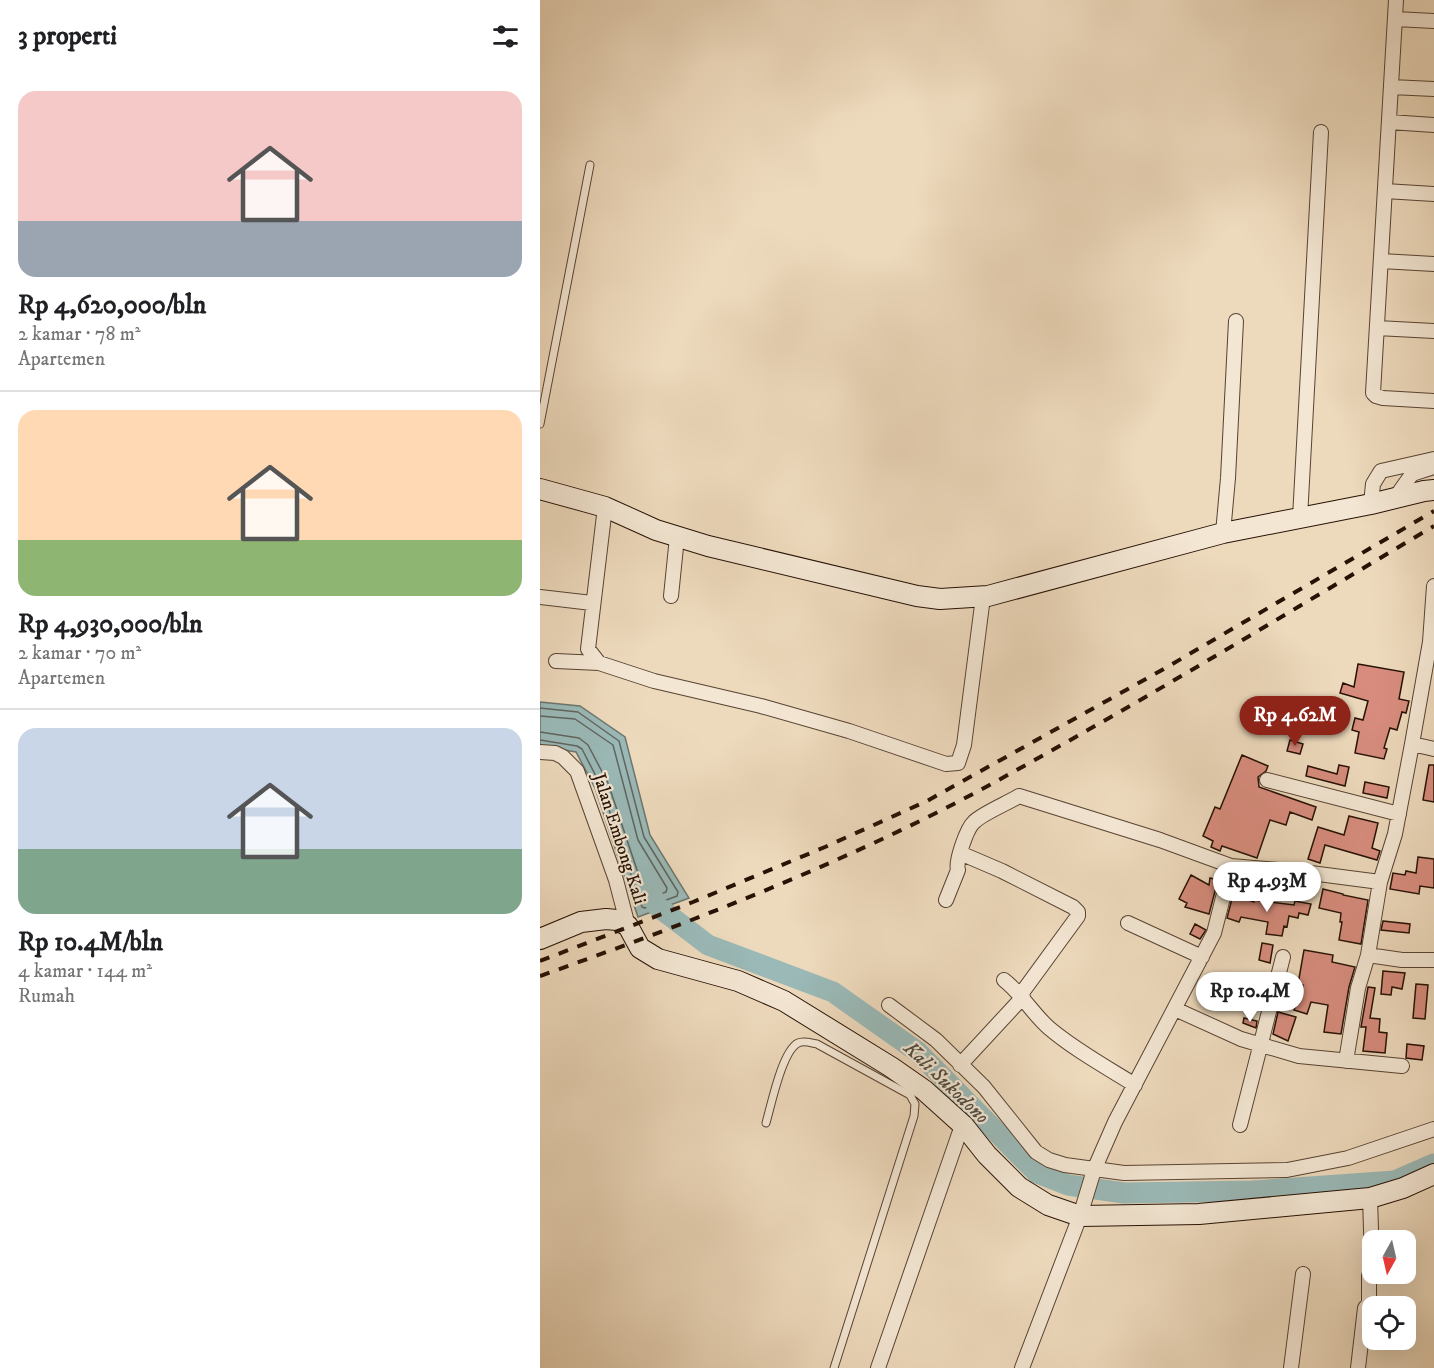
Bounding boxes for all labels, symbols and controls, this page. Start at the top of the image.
text: 3 properti [18,20,117,53]
icon: filters [489,20,522,53]
icon: home [216,130,324,238]
text: Rp 4,620,000/bln [18,289,206,322]
text: 2 kamar · 78 m² [18,322,141,347]
text: Apartemen [18,347,105,372]
icon: home [216,449,324,557]
text: Rp 4,930,000/bln [18,608,203,641]
text: 2 kamar · 70 m² [18,641,141,666]
text: Apartemen [18,666,105,691]
pin: Rp 4.62M [1233,696,1357,747]
text: Rp 4.62M [1254,703,1336,728]
icon: home [216,767,324,875]
street label: Jalan Embong Kali [587,769,651,907]
pin: Rp 4.93M [1205,862,1329,913]
text: Rp 4.93M [1227,869,1307,894]
text: Rp 10.4M/bln [18,926,163,959]
text: 4 kamar · 144 m² [18,959,152,984]
pin: Rp 10.4M [1188,972,1312,1023]
text: Rp 10.4M [1210,979,1290,1004]
text: Rumah [18,984,75,1009]
water label: Kali Sukodono [897,1035,994,1130]
north arrow [1362,1230,1416,1284]
map controls [1362,1230,1416,1350]
button: locate [1362,1296,1416,1350]

